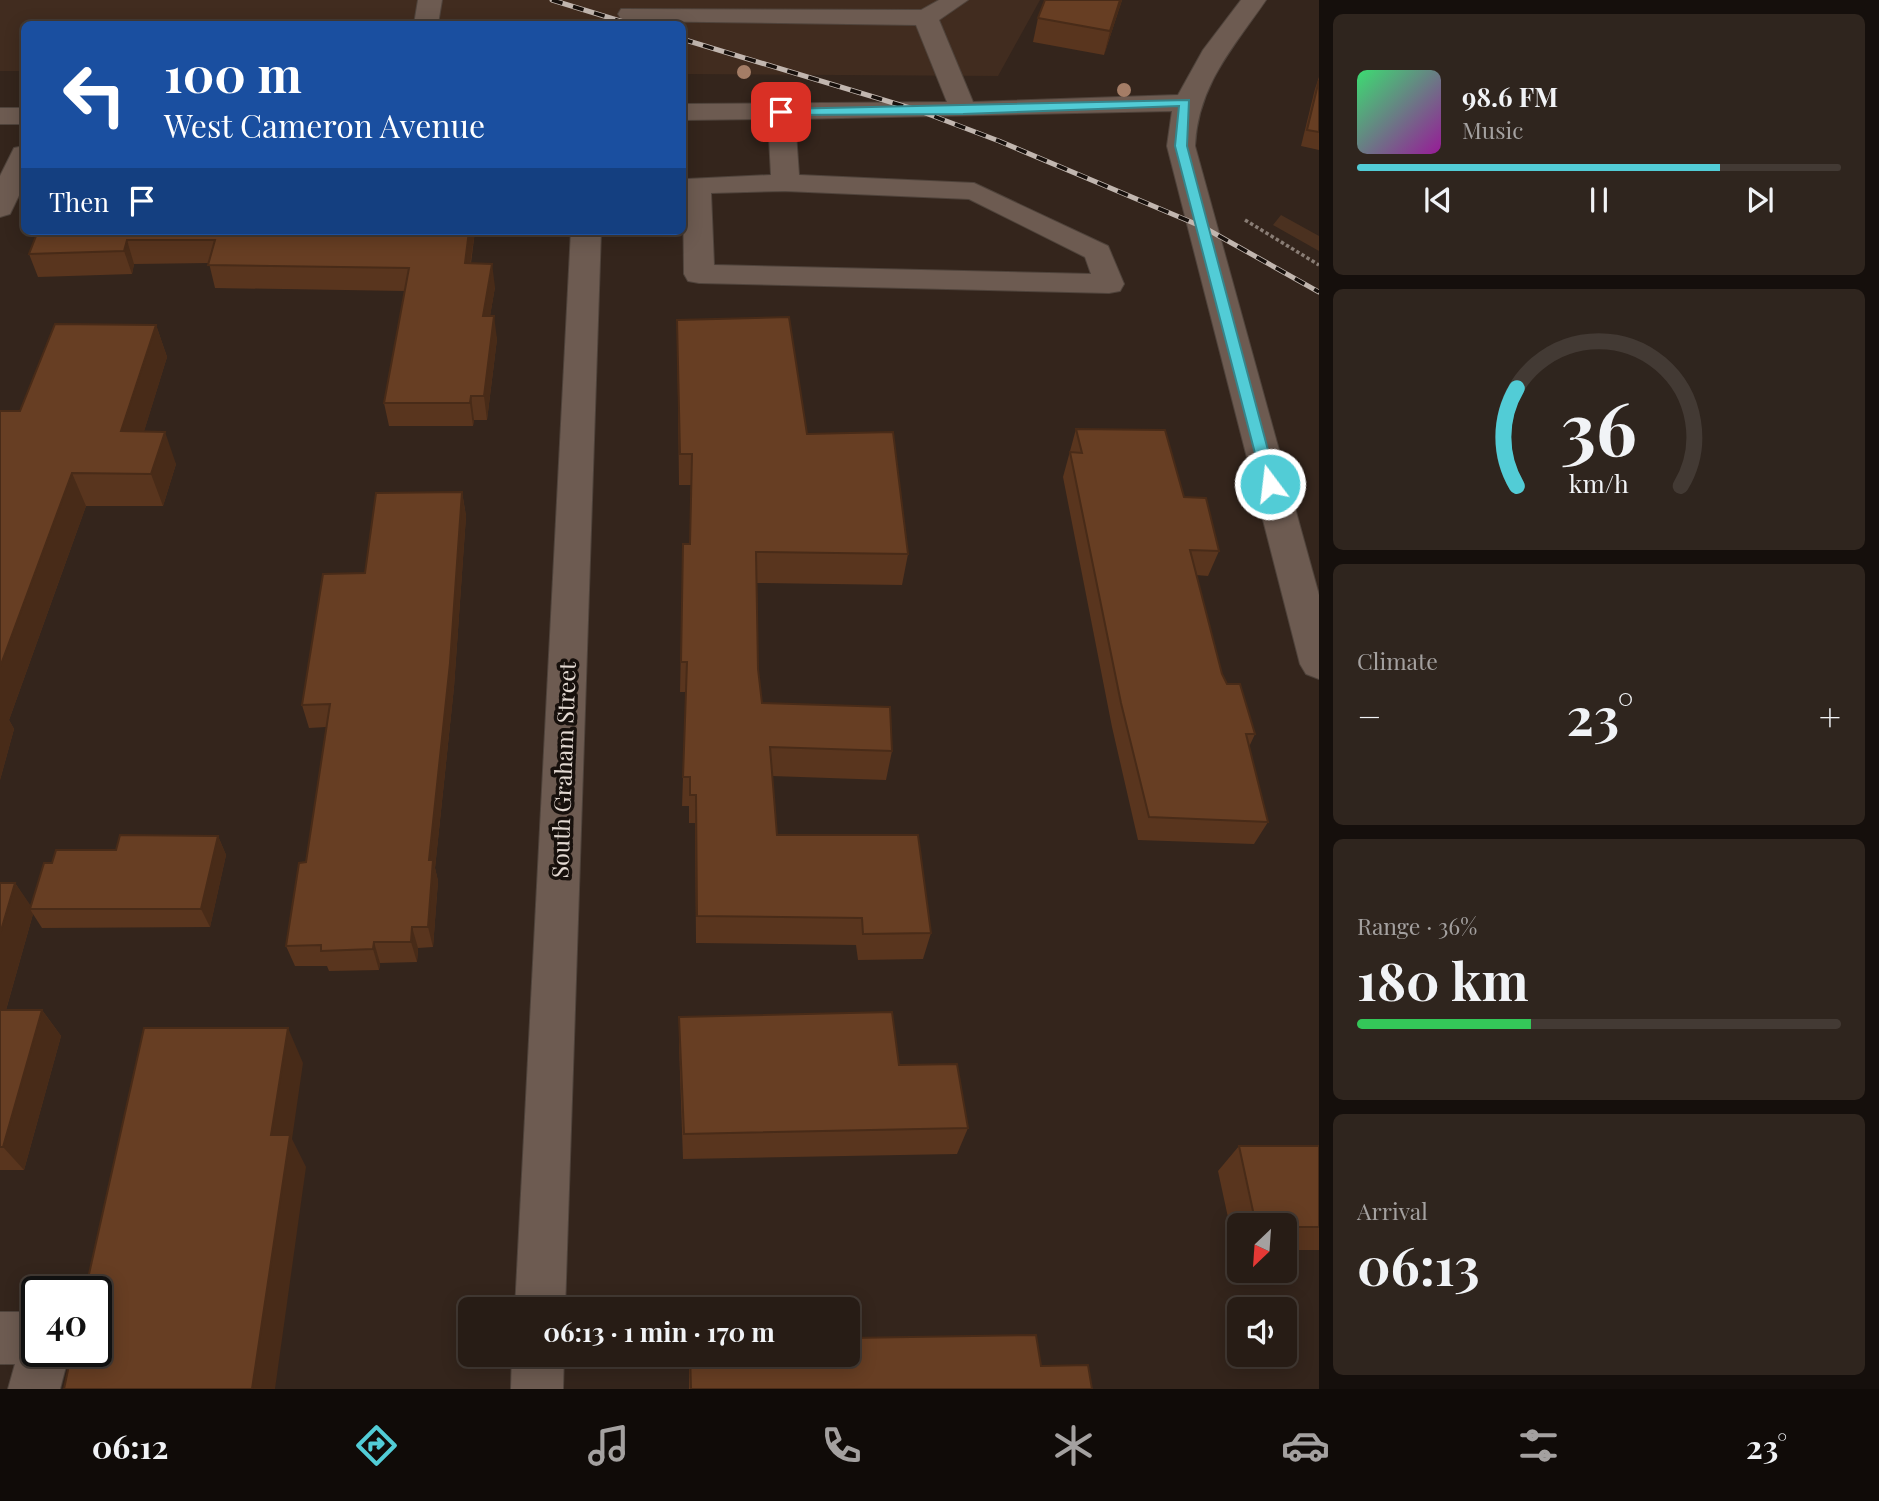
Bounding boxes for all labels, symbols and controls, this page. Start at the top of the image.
text: 100 m [164,40,302,105]
icon: left [49,49,140,140]
text: 98.6 FM [1462,79,1558,114]
pin [751,82,811,142]
icon: arrive [762,93,800,131]
text: West Cameron Avenue [164,103,485,146]
text: Music [1462,114,1523,145]
icon: previous [1419,181,1457,219]
icon: pause [1580,181,1618,219]
icon: next [1741,181,1779,219]
icon: arrive [123,182,161,220]
text: Then [49,184,109,219]
text: 36 [1561,377,1637,474]
position arrow [1233,447,1307,521]
text: km/h [1569,465,1629,498]
text: Climate [1357,645,1438,676]
street label: South Graham Street [543,660,582,879]
text: 23° [1567,680,1634,749]
text: − [1357,690,1382,741]
text: + [1819,690,1841,741]
text: Range · 36% [1357,910,1477,941]
text: 180 km [1357,945,1529,1014]
text: Arrival [1357,1195,1428,1226]
north arrow [1227,1213,1297,1283]
map controls [1227,1213,1297,1367]
text: 06:13 [1357,1230,1480,1299]
speed limit sign: 40 [21,1276,112,1367]
button: sound [1227,1297,1297,1367]
text: 06:13 · 1 min · 170 m [543,1314,775,1349]
icon: directions [352,1421,401,1470]
icon: music [584,1421,633,1470]
icon: phone [817,1421,866,1470]
icon: climate [1049,1421,1098,1470]
icon: car [1281,1421,1330,1470]
icon: filters [1514,1421,1563,1470]
text: 06:12 [92,1424,169,1467]
text: 23° [1746,1424,1787,1467]

